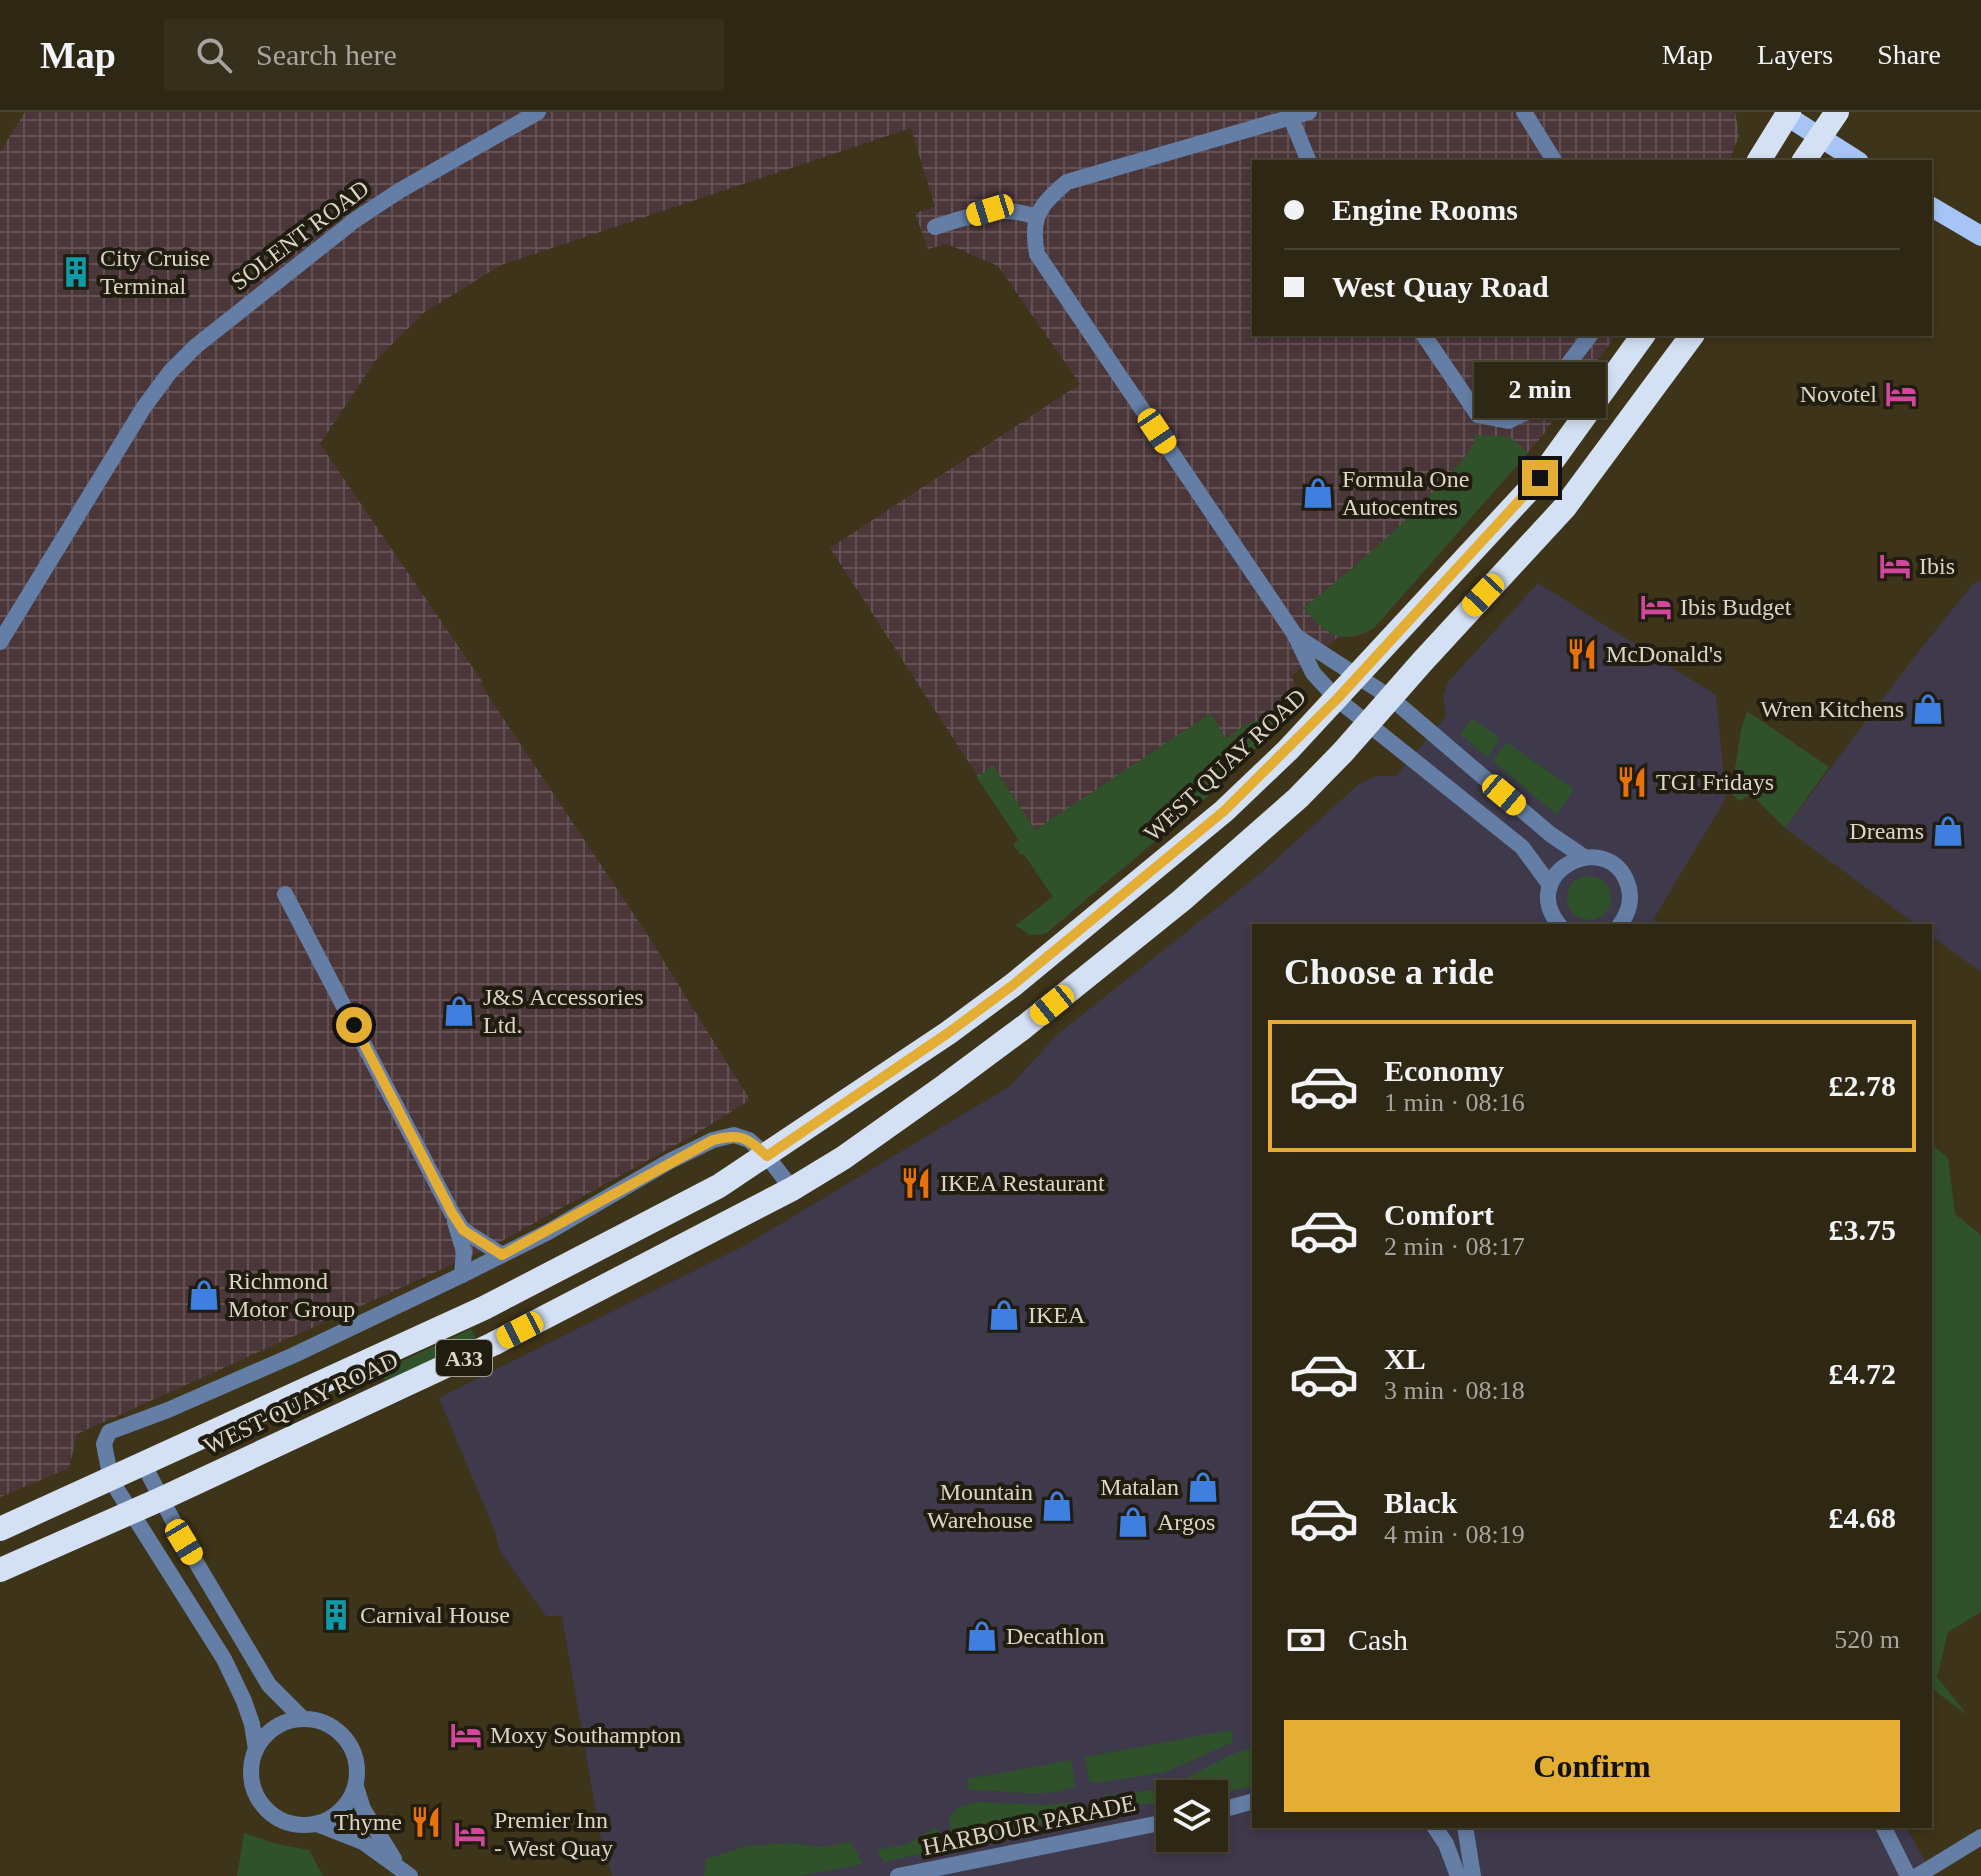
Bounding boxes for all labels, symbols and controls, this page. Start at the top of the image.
search box [164,19,724,91]
icon: search [192,33,236,77]
text: Map [40,34,116,76]
text: Search here [256,38,397,71]
text: Map [1662,39,1713,70]
text: Layers [1757,39,1833,70]
text: Share [1877,39,1941,70]
street label: SOLENT ROAD [226,175,374,295]
car [964,192,1016,228]
text: Engine Rooms [1332,193,1518,226]
place label: City Cruise Terminal [100,245,210,299]
building icon: City Cruise Terminal [59,255,93,289]
text: West Quay Road [1332,270,1549,303]
callout: 2 min [1474,362,1606,418]
text: 2 min [1509,375,1571,404]
hotel icon: Novotel [1884,377,1918,411]
place label: Novotel [1800,381,1877,407]
car [1134,404,1180,458]
route end [1522,460,1558,496]
place label: Formula One Autocentres [1342,466,1469,520]
shop icon: Formula One Autocentres [1301,476,1335,510]
hotel icon: Ibis [1878,549,1912,583]
place label: Ibis [1919,553,1955,579]
car [1458,569,1508,621]
hotel icon: Ibis Budget [1639,590,1673,624]
place label: Ibis Budget [1680,594,1792,620]
restaurant icon: McDonald's [1565,637,1599,671]
place label: McDonald's [1606,641,1722,667]
street label: WEST QUAY ROAD [1139,683,1311,847]
shop icon: Wren Kitchens [1911,692,1945,726]
place label: Wren Kitchens [1760,696,1904,722]
restaurant icon: TGI Fridays [1615,765,1649,799]
place label: TGI Fridays [1656,769,1774,795]
car [1478,770,1530,820]
shop icon: Dreams [1931,814,1965,848]
place label: Dreams [1849,818,1924,844]
text: Choose a ride [1284,952,1494,992]
car [1026,981,1078,1029]
place label: J&S Accessories Ltd. [483,984,644,1038]
shop icon: J&S Accessories Ltd. [442,994,476,1028]
route start [336,1007,372,1043]
icon: car [1288,1050,1360,1122]
text: Economy [1384,1054,1504,1087]
text: £2.78 [1829,1069,1896,1102]
text: 1 min · 08:16 [1384,1088,1525,1117]
restaurant icon: IKEA Restaurant [899,1166,933,1200]
place label: IKEA Restaurant [940,1170,1105,1196]
icon: car [1288,1194,1360,1266]
text: Comfort [1384,1198,1494,1231]
text: £3.75 [1829,1213,1896,1246]
text: 2 min · 08:17 [1384,1232,1525,1261]
place label: Richmond Motor Group [228,1268,355,1322]
shop icon: Richmond Motor Group [187,1278,221,1312]
shop icon: IKEA [987,1298,1021,1332]
place label: IKEA [1028,1302,1086,1328]
car [493,1308,547,1352]
icon: car [1288,1338,1360,1410]
road number: A33 [436,1340,492,1376]
text: XL [1384,1342,1426,1375]
street label: WEST QUAY ROAD [200,1347,402,1459]
text: £4.72 [1829,1357,1896,1390]
text: 3 min · 08:18 [1384,1376,1525,1405]
shop icon: Matalan [1186,1470,1220,1504]
place label: Matalan [1100,1474,1179,1500]
place label: Mountain Warehouse [927,1479,1033,1533]
icon: car [1288,1482,1360,1554]
text: Black [1384,1486,1457,1519]
shop icon: Mountain Warehouse [1040,1489,1074,1523]
text: £4.68 [1829,1501,1896,1534]
shop icon: Argos [1116,1505,1150,1539]
place label: Argos [1157,1509,1215,1535]
car [161,1515,207,1569]
text: 4 min · 08:19 [1384,1520,1525,1549]
building icon: Carnival House [319,1598,353,1632]
place label: Carnival House [360,1602,510,1628]
icon: cash [1284,1618,1328,1662]
shop icon: Decathlon [965,1619,999,1653]
place label: Decathlon [1006,1623,1105,1649]
text: Cash [1348,1623,1408,1656]
text: 520 m [1834,1625,1900,1654]
hotel icon: Moxy Southampton [449,1718,483,1752]
button: Confirm [1284,1720,1900,1812]
place label: Moxy Southampton [490,1722,681,1748]
map controls [1156,1780,1228,1852]
button: layers [1156,1780,1228,1852]
street label: HARBOUR PARADE [920,1790,1138,1860]
restaurant icon: Thyme [409,1805,443,1839]
place label: Premier Inn - West Quay [494,1807,613,1861]
place label: Thyme [334,1809,402,1835]
hotel icon: Premier Inn - West Quay [453,1817,487,1851]

